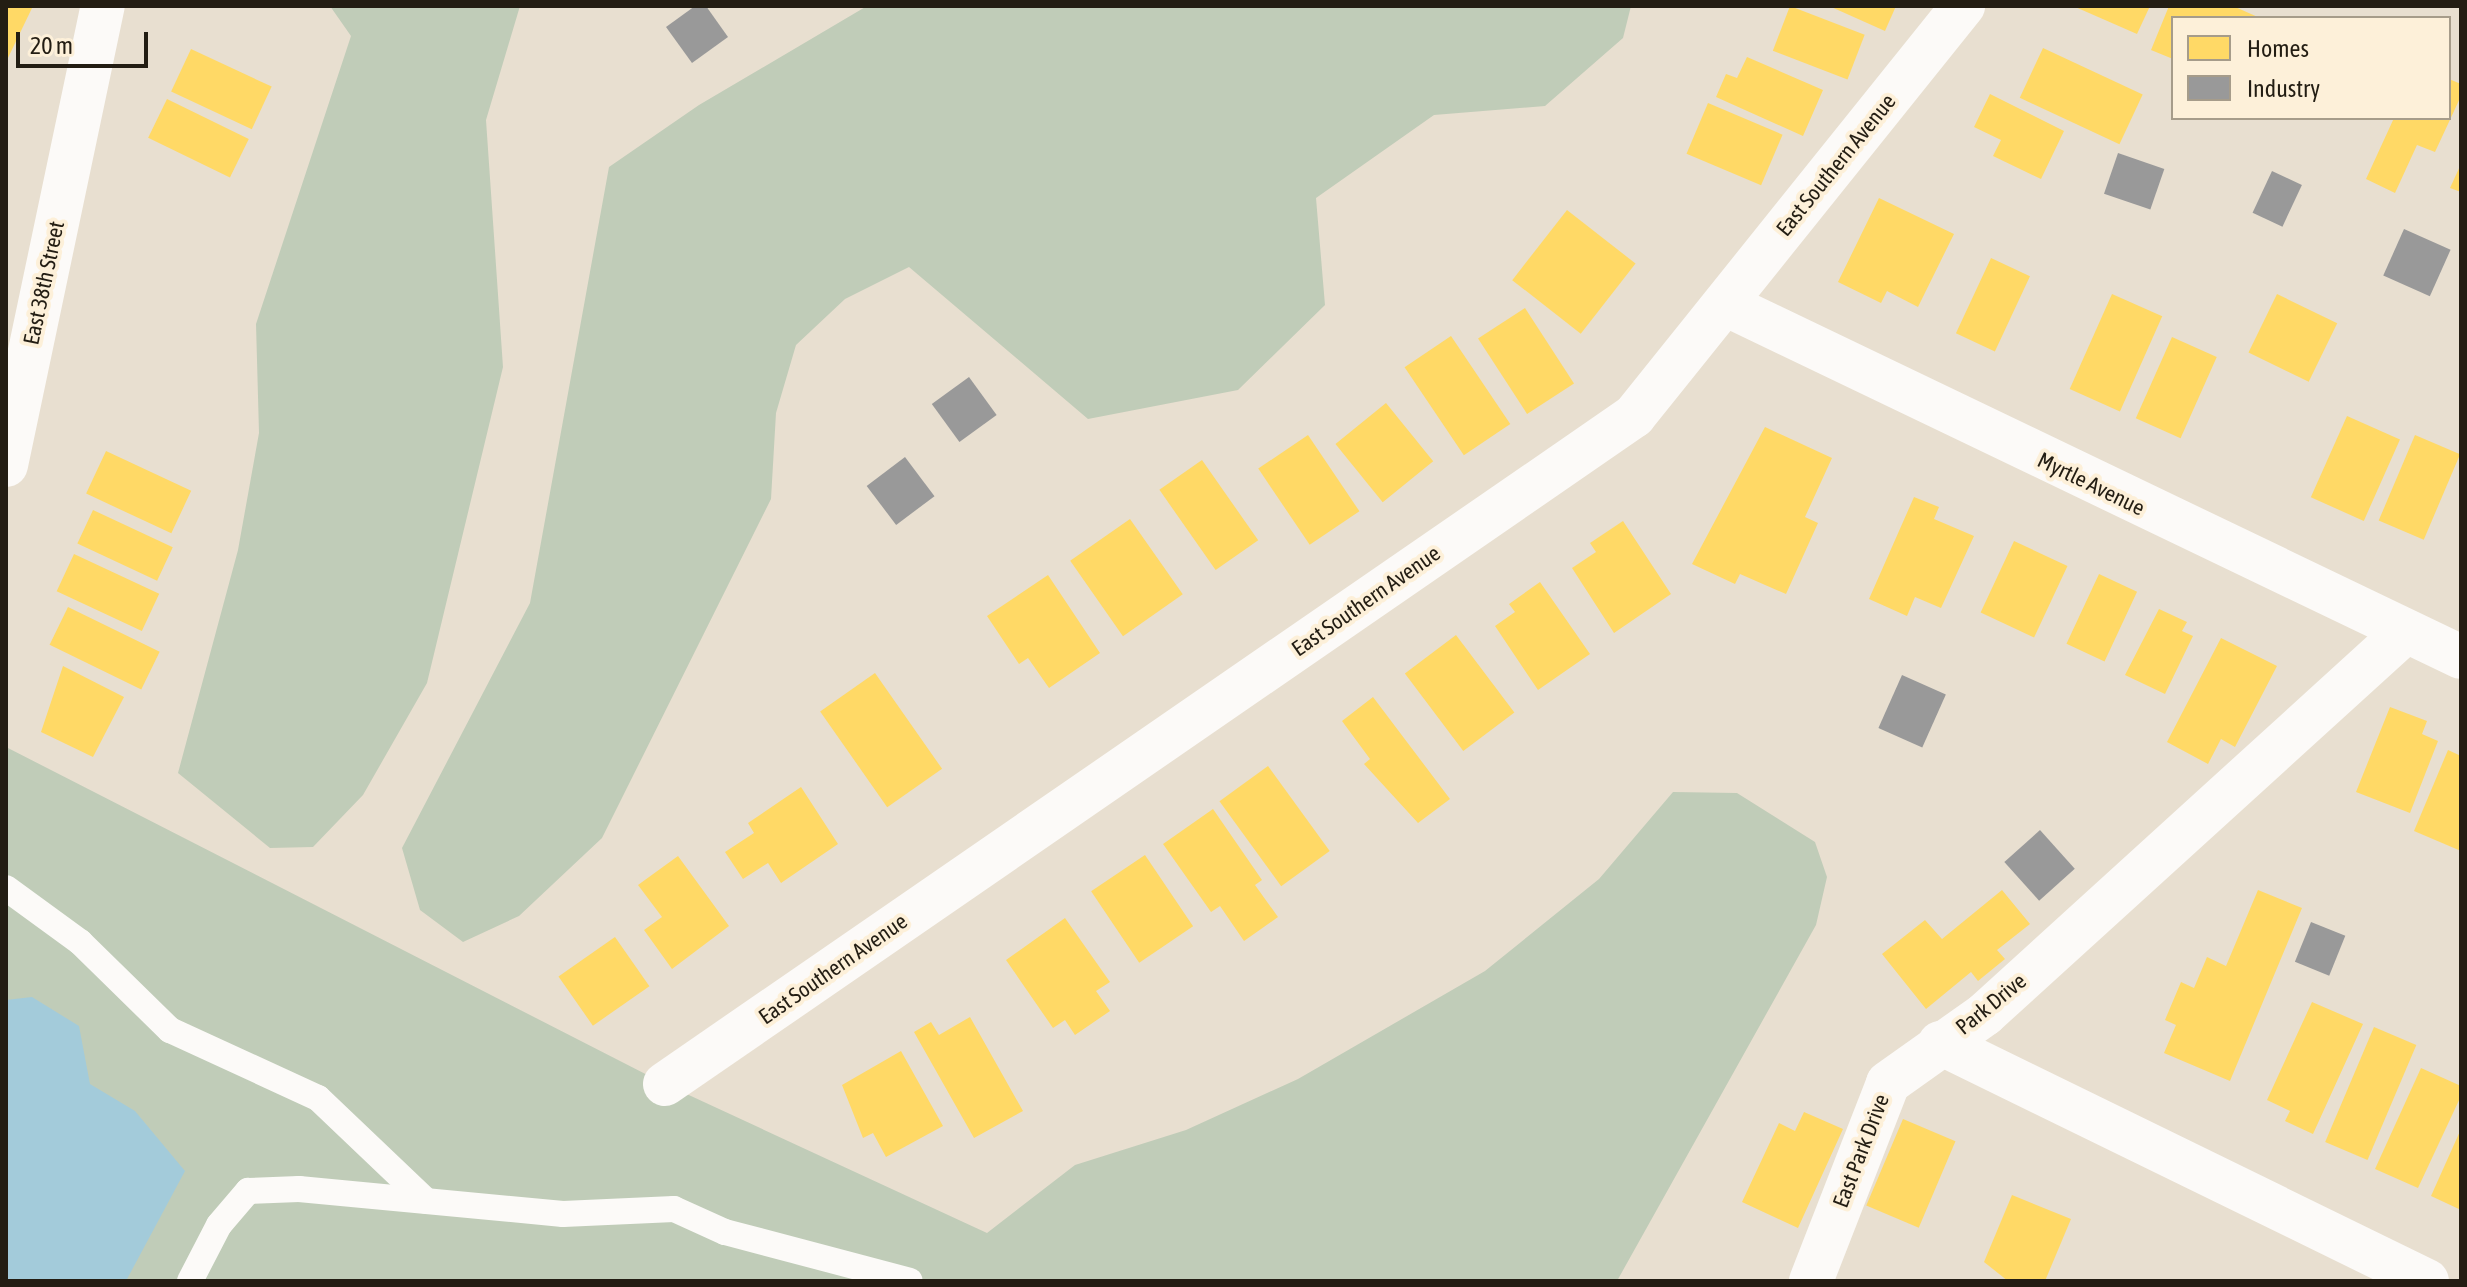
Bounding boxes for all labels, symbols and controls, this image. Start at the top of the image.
scale bar [20,16,152,66]
legend [2171,16,2451,120]
text: 20 m [30,32,73,59]
text: Homes [2247,35,2309,62]
text: Industry [2247,75,2320,102]
street label: East Southern Avenue [1771,89,1901,241]
street label: East 38th Street [18,219,70,347]
street label: Myrtle Avenue [2033,447,2149,521]
street label: East Southern Avenue [1287,540,1445,662]
street label: East Southern Avenue [754,908,912,1030]
street label: Park Drive [1951,968,2031,1040]
street label: East Park Drive [1827,1091,1895,1211]

